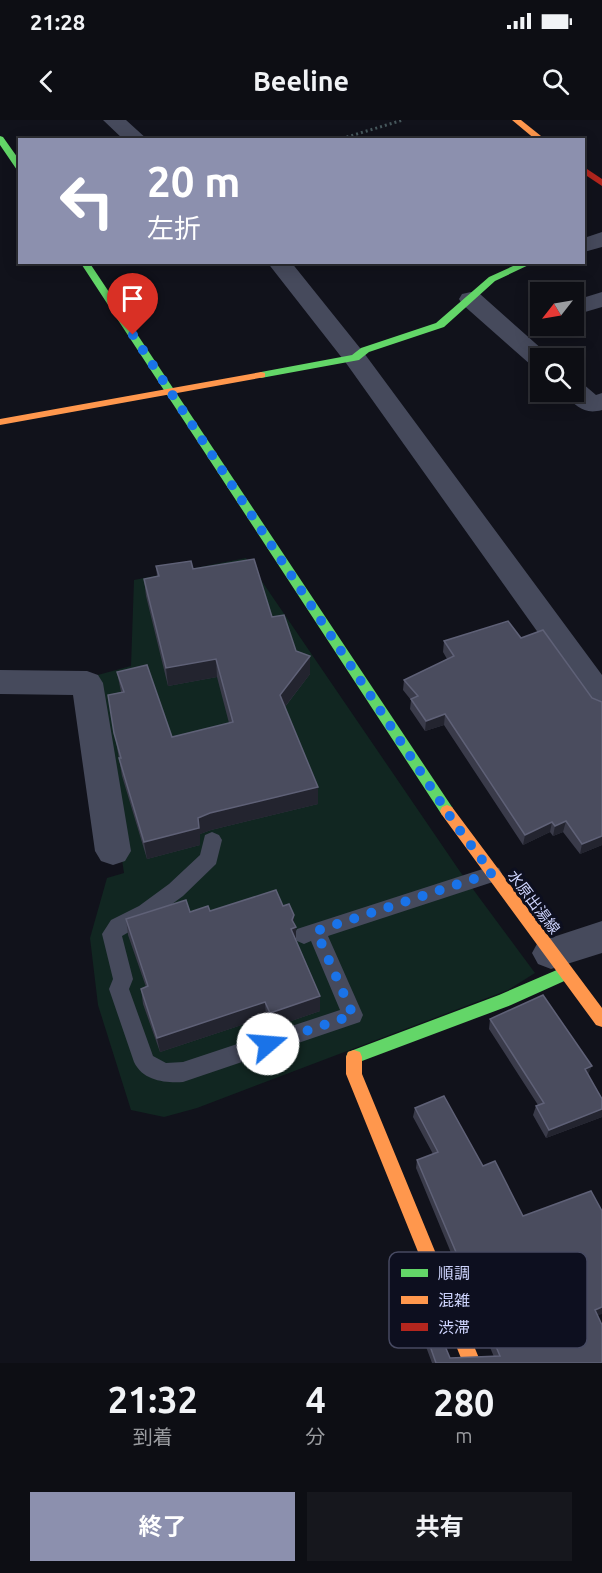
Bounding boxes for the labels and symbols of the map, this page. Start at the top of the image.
pin [107,273,158,335]
north arrow [530,282,584,336]
street label: 水原出湯線 [505,867,563,937]
position arrow [236,1012,300,1076]
legend [389,1252,587,1348]
text: 順調 [438,1264,470,1282]
text: 混雑 [438,1291,470,1309]
text: 渋滞 [438,1318,470,1336]

